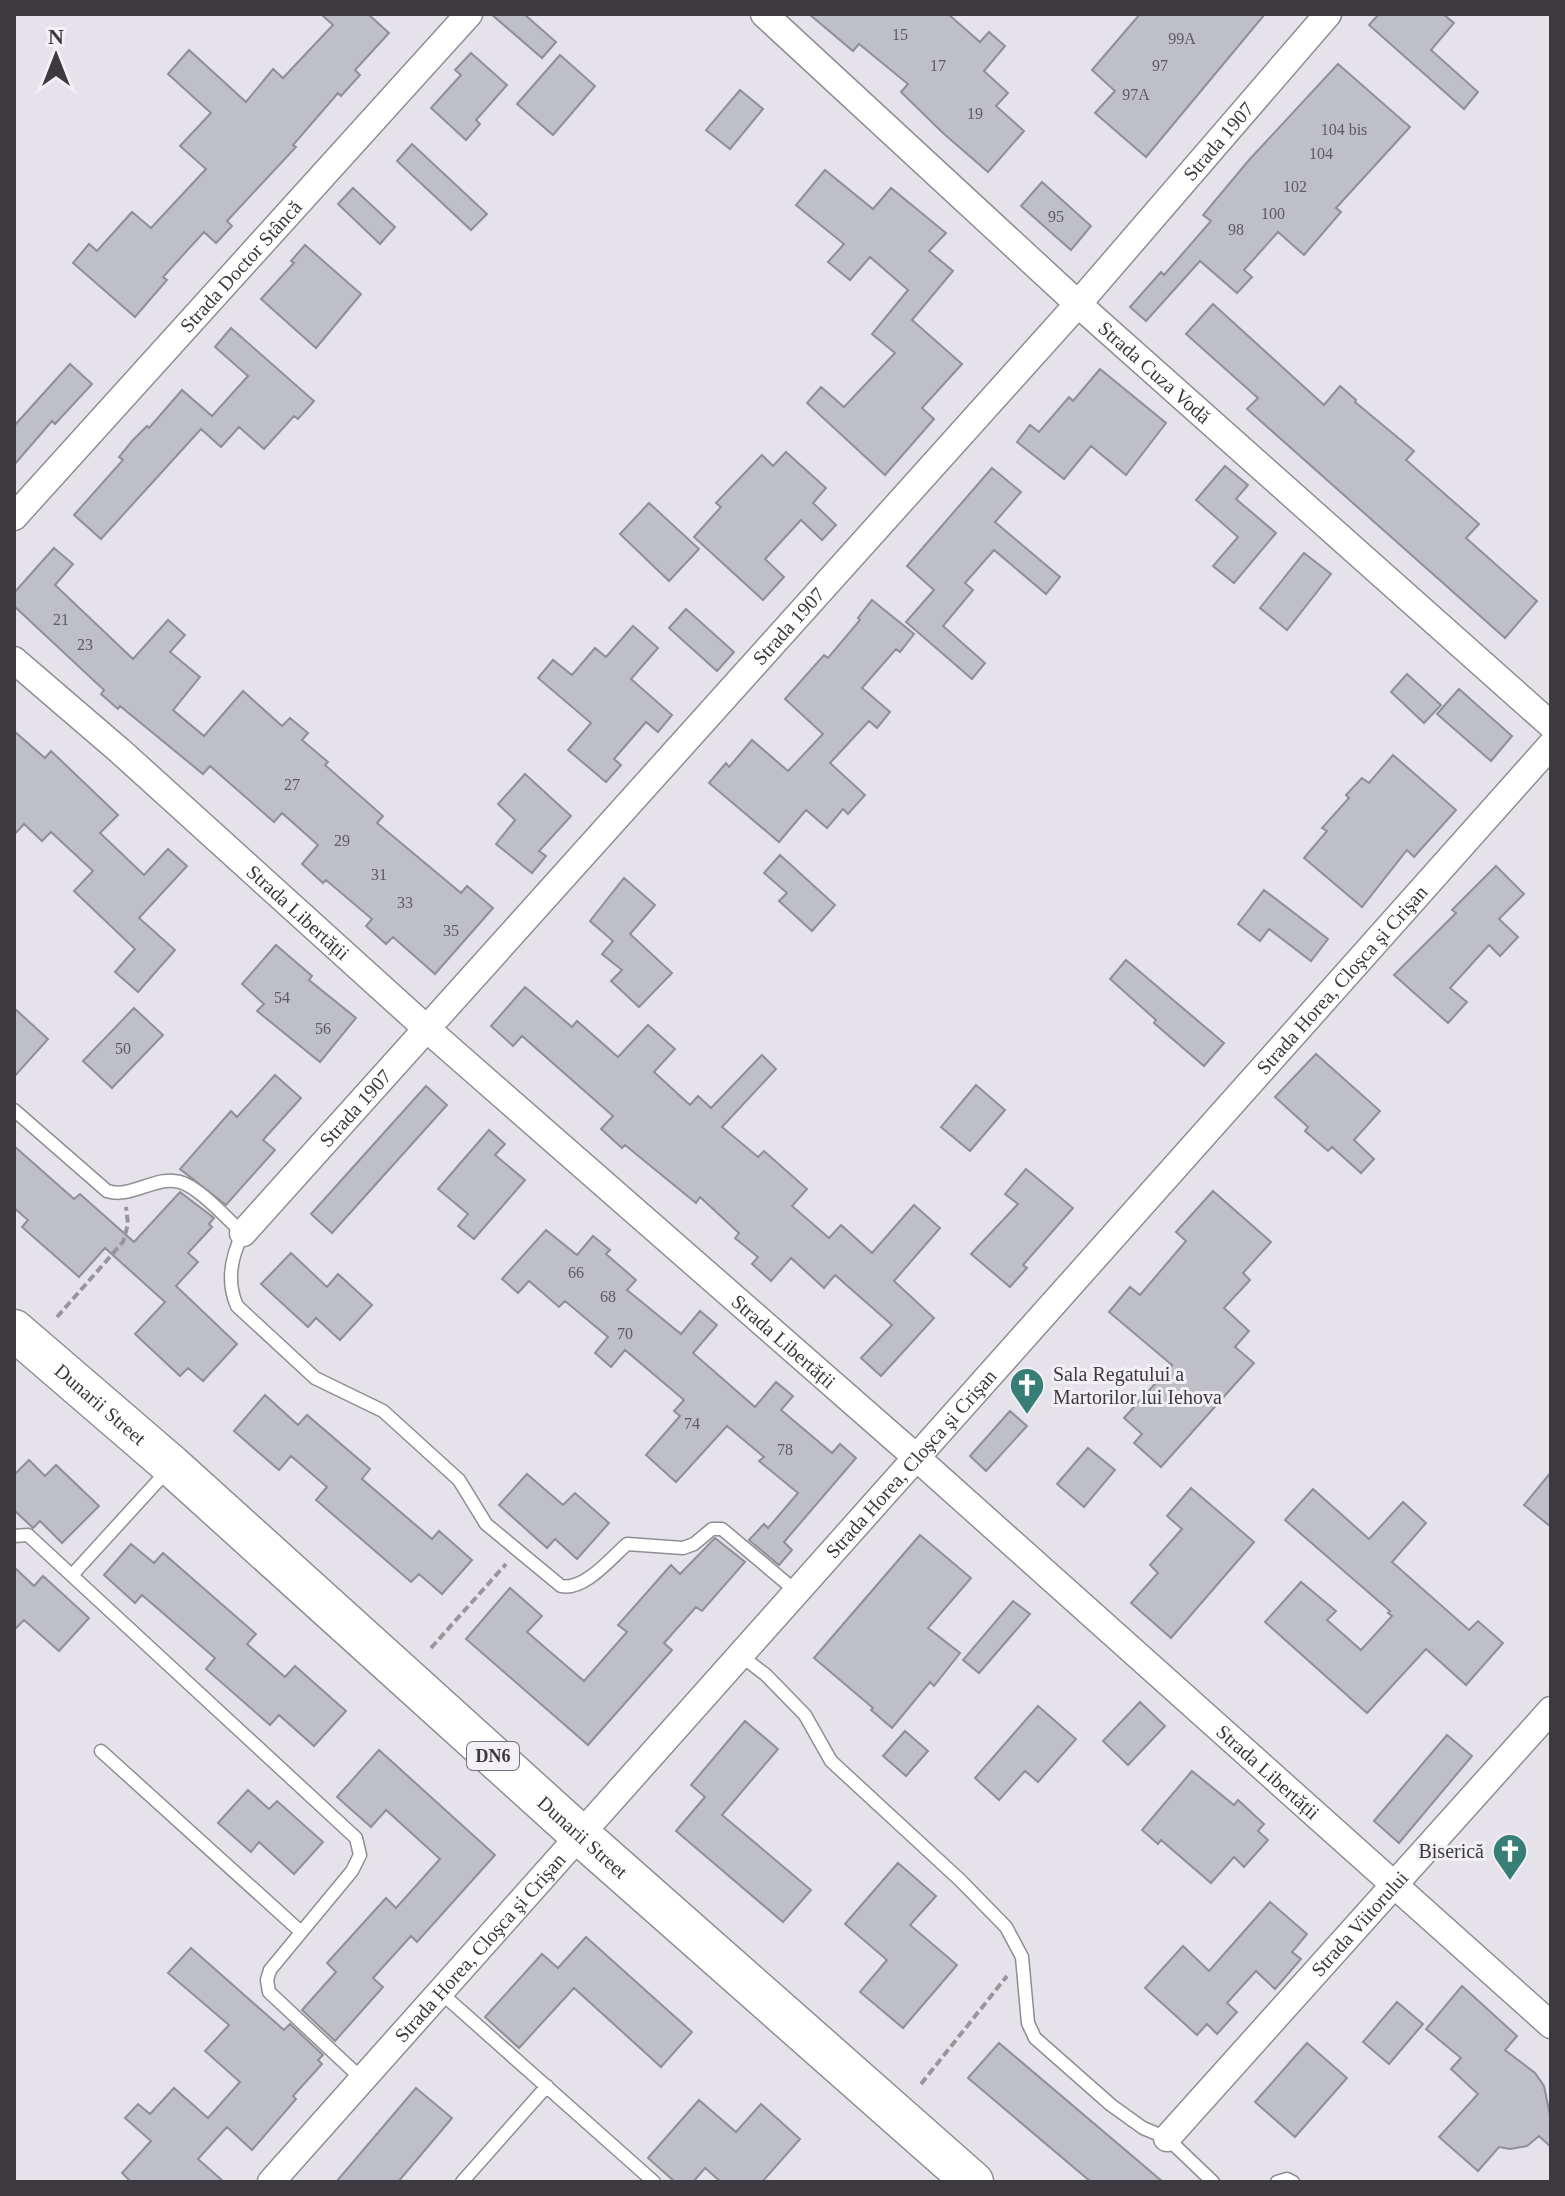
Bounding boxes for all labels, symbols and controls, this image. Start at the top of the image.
north arrow [16,16,96,96]
text: N [48,24,64,49]
house number: 15 [892,26,908,43]
house number: 99A [1168,30,1196,47]
house number: 17 [930,57,946,74]
house number: 97 [1152,57,1168,74]
house number: 97A [1122,86,1150,103]
street label: Strada 1907 [1179,98,1258,185]
house number: 19 [967,105,983,122]
house number: 104 bis [1321,121,1367,138]
house number: 104 [1309,145,1333,162]
house number: 102 [1283,178,1307,195]
street label: Strada Doctor Stâncă [176,196,306,337]
house number: 100 [1261,205,1285,222]
house number: 95 [1048,208,1064,225]
house number: 98 [1228,221,1244,238]
street label: Strada Cuza Vodă [1094,317,1215,428]
street label: Strada 1907 [748,583,829,669]
house number: 21 [53,611,69,628]
house number: 23 [77,636,93,653]
house number: 27 [284,776,300,793]
house number: 29 [334,832,350,849]
street label: Strada Libertății [242,860,354,965]
house number: 31 [371,866,387,883]
street label: Strada Horea, Cloşca şi Crişan [1252,881,1432,1079]
house number: 33 [397,894,413,911]
house number: 35 [443,922,459,939]
house number: 54 [274,989,290,1006]
house number: 56 [315,1020,331,1037]
house number: 50 [115,1040,131,1057]
street label: Strada 1907 [315,1065,396,1151]
house number: 66 [568,1264,584,1281]
house number: 68 [600,1288,616,1305]
street label: Strada Libertății [727,1290,840,1393]
house number: 70 [617,1325,633,1342]
street label: Dunarii Street [50,1359,151,1450]
place label: Sala Regatului a Martorilor lui Iehova [1053,1363,1222,1408]
street label: Strada Horea, Cloşca şi Crişan [821,1365,1001,1563]
church icon: Sala Regatului a Martorilor lui Iehova [1008,1366,1046,1416]
house number: 74 [684,1415,700,1432]
house number: 78 [777,1441,793,1458]
street label: Strada Libertății [1212,1720,1324,1824]
road number: DN6 [467,1742,519,1770]
street label: Dunarii Street [533,1791,633,1883]
church icon: Biserică [1491,1832,1529,1882]
place label: Biserică [1418,1840,1484,1862]
street label: Strada Horea, Cloşca şi Crişan [390,1849,570,2046]
street label: Strada Viitorului [1307,1866,1412,1981]

